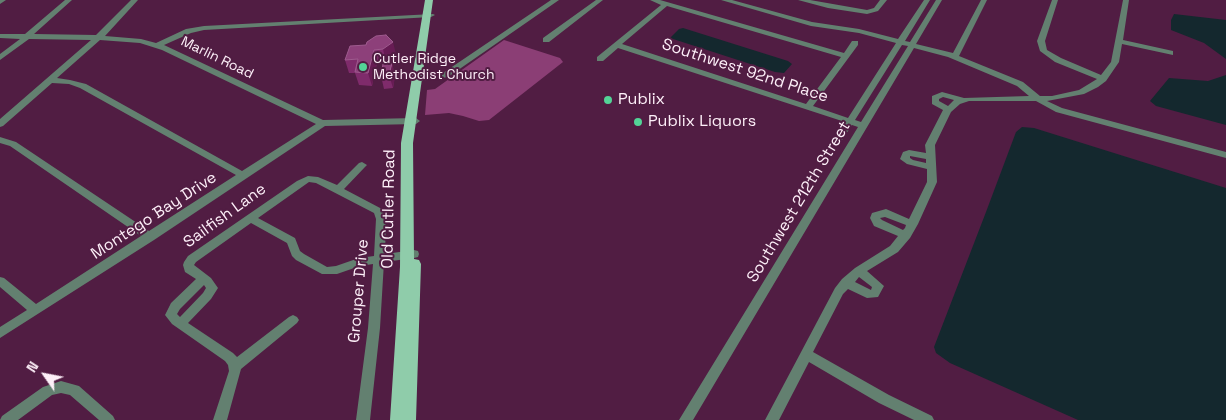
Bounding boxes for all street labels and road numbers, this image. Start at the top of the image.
street label: Marlin Road [178,33,256,83]
street label: Southwest 92nd Place [659,35,831,107]
street label: Southwest 212th Street [743,118,855,286]
street label: Old Cutler Road [378,149,400,269]
street label: Montego Bay Drive [88,168,220,264]
street label: Sailfish Lane [180,180,270,252]
street label: Grouper Drive [345,238,373,344]

